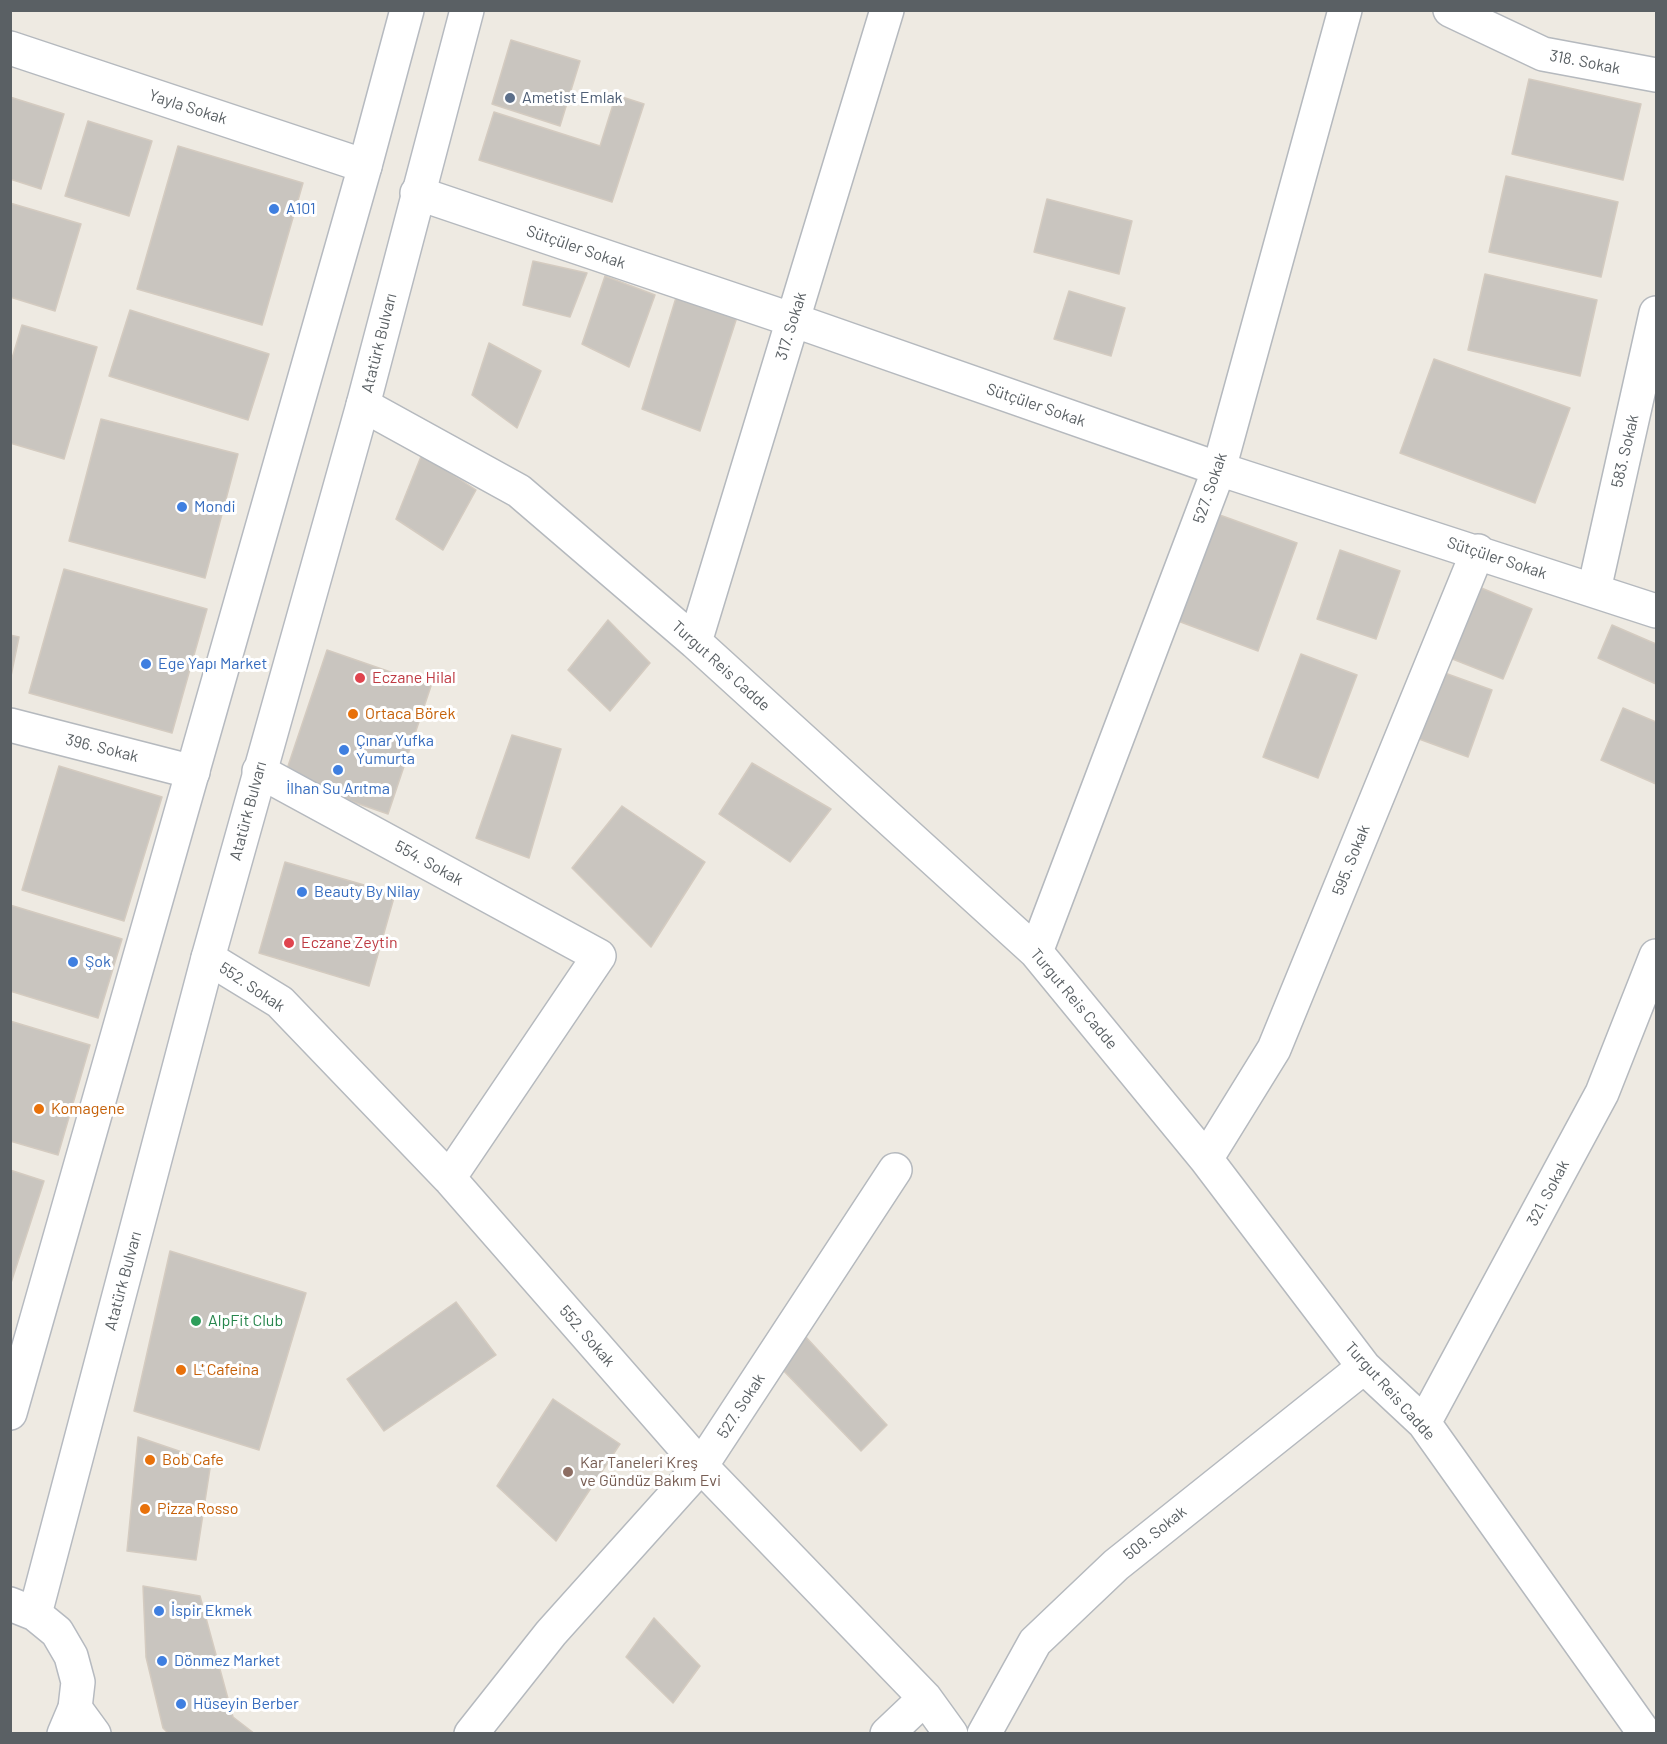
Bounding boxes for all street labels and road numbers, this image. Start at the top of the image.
street label: 318. Sokak [1548,46,1622,78]
street label: Yayla Sokak [147,85,229,129]
street label: Sütçüler Sokak [524,221,628,273]
street label: 317. Sokak [772,290,810,362]
street label: Atatürk Bulvarı [357,291,401,395]
street label: Sütçüler Sokak [984,379,1088,431]
street label: 583. Sokak [1607,413,1643,489]
street label: 527. Sokak [1189,450,1231,526]
street label: Sütçüler Sokak [1445,533,1549,583]
street label: Turgut Reis Cadde [668,617,774,715]
street label: 396. Sokak [63,730,141,766]
street label: Atatürk Bulvarı [226,759,270,863]
street label: 595. Sokak [1328,822,1374,898]
street label: 554. Sokak [392,836,466,890]
street label: Turgut Reis Cadde [1026,945,1122,1053]
street label: 552. Sokak [216,958,288,1016]
street label: 321. Sokak [1523,1157,1573,1229]
street label: Atatürk Bulvarı [101,1229,145,1333]
street label: 552. Sokak [555,1301,619,1371]
street label: Turgut Reis Cadde [1341,1338,1439,1444]
street label: 527. Sokak [713,1370,769,1442]
street label: 509. Sokak [1120,1502,1190,1564]

